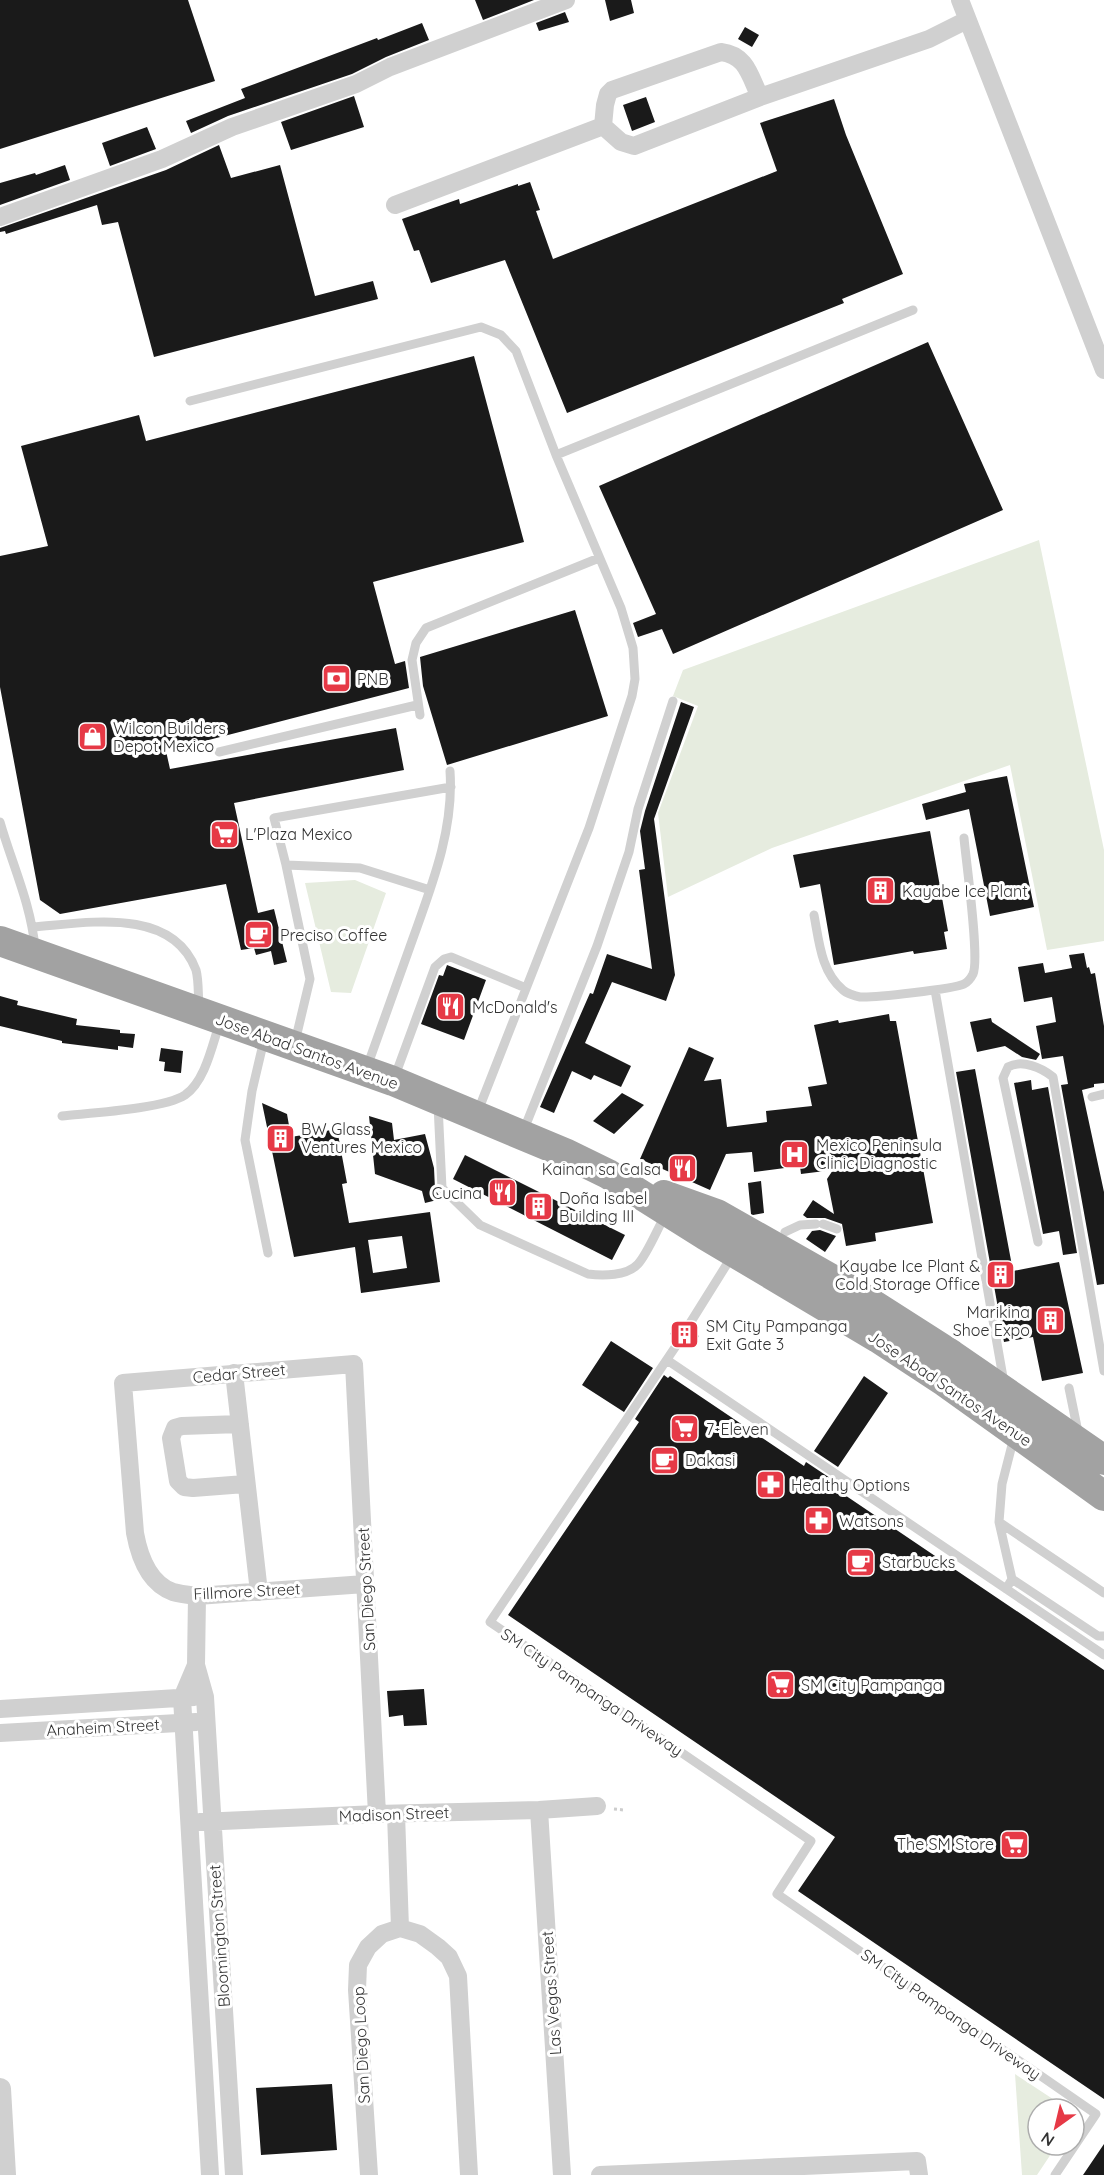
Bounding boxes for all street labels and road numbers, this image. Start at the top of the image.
street label: Jose Abad Santos Avenue [213,1009,401,1093]
street label: Jose Abad Santos Avenue [864,1326,1036,1450]
street label: Cedar Street [192,1359,286,1387]
street label: San Diego Street [353,1527,379,1651]
street label: Fillmore Street [193,1578,301,1604]
street label: SM City Pampanga Driveway [497,1624,687,1760]
street label: Anaheim Street [46,1714,160,1740]
street label: Madison Street [338,1802,450,1826]
street label: Bloomington Street [204,1864,234,2008]
street label: Las Vegas Street [537,1930,565,2056]
street label: SM City Pampanga Driveway [857,1944,1045,2084]
street label: San Diego Loop [348,1986,374,2104]

